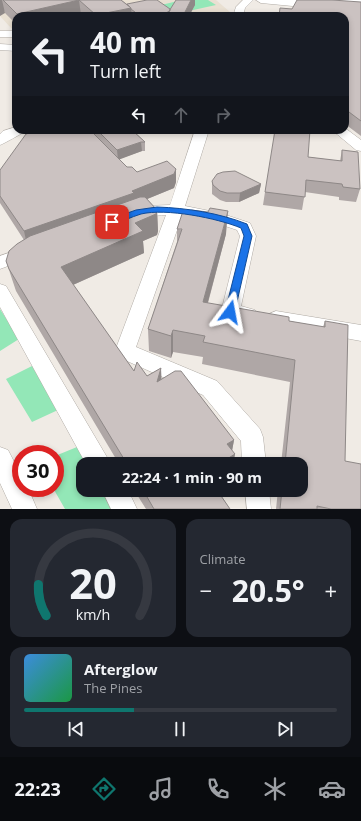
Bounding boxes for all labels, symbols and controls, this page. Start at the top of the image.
text: 40 m [90,23,157,61]
icon: left [24,28,76,80]
text: Turn left [90,59,161,83]
icon: left [128,104,150,126]
icon: ahead [170,104,192,126]
icon: right [212,104,234,126]
pin [95,205,129,239]
icon: arrive [101,211,123,233]
position arrow [209,291,251,333]
speed limit sign: 30 [12,445,64,497]
text: 22:24 · 1 min · 90 m [122,467,262,487]
text: Climate [200,550,245,568]
text: 20 [69,555,117,611]
text: 20.5° [232,570,305,611]
text: − [200,575,212,605]
text: + [324,575,337,605]
text: km/h [75,605,110,624]
text: Afterglow [84,659,158,679]
text: The Pines [84,679,142,697]
icon: previous [65,718,87,740]
icon: pause [169,718,191,740]
icon: next [274,718,296,740]
icon: directions [90,775,118,803]
icon: music [147,775,175,803]
icon: phone [204,775,232,803]
icon: climate [261,775,289,803]
icon: car [318,775,346,803]
text: 22:23 [15,777,61,801]

